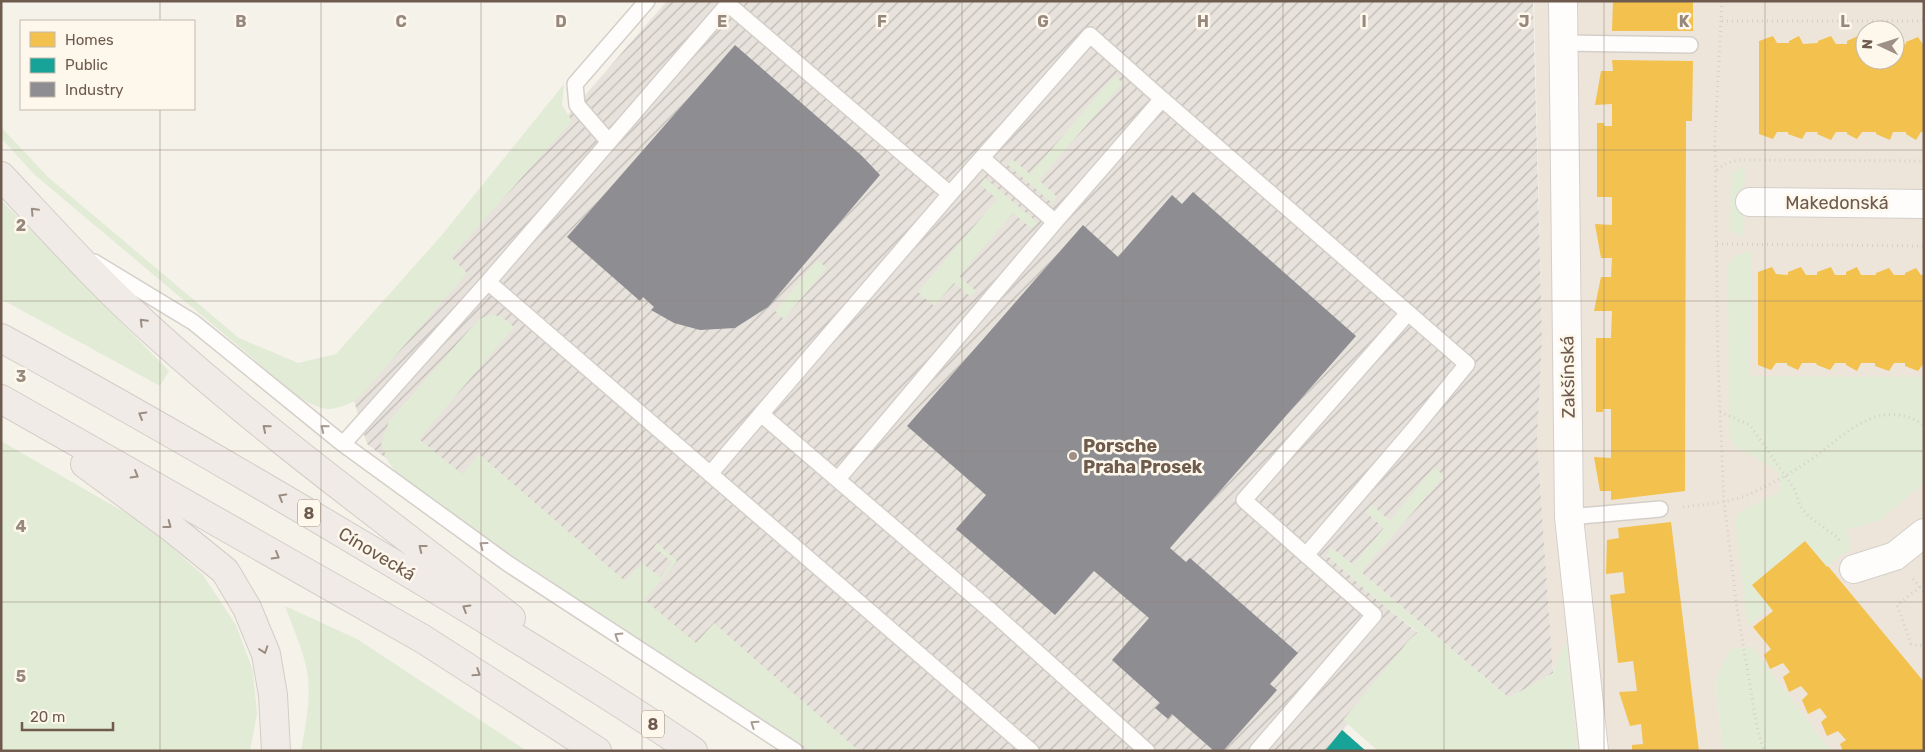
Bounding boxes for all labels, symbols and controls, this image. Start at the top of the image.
text: B [235,12,247,31]
text: C [395,12,407,31]
text: D [555,12,567,31]
text: E [717,12,727,31]
text: F [877,12,887,31]
text: G [1037,12,1049,31]
text: H [1197,12,1209,31]
text: I [1361,12,1367,31]
text: J [1519,12,1529,31]
text: K [1679,12,1690,31]
text: L [1840,12,1850,31]
legend [20,20,195,110]
north arrow [1855,20,1905,70]
text: Homes [65,31,114,49]
text: N [1859,39,1876,50]
text: Public [65,56,108,74]
text: Industry [65,81,124,99]
street label: Makedonská [1785,192,1889,214]
one-way arrow [31,207,40,216]
text: 2 [16,216,26,235]
one-way arrow [140,318,149,327]
street label: Zakšínská [1556,336,1580,418]
text: 3 [16,367,26,386]
one-way arrow [138,412,147,422]
one-way arrow [263,424,272,433]
one-way arrow [321,425,330,434]
place label: Porsche Praha Prosek [1083,435,1203,478]
marker: Porsche Praha Prosek [1067,450,1079,462]
one-way arrow [130,469,139,479]
one-way arrow [278,494,287,504]
road number: 8 [298,499,320,526]
text: 4 [16,517,27,536]
one-way arrow [162,519,171,527]
street label: Cínovecká [334,522,420,586]
one-way arrow [479,542,489,551]
one-way arrow [419,545,428,554]
one-way arrow [271,549,280,559]
one-way arrow [463,605,472,614]
one-way arrow [614,632,623,642]
one-way arrow [258,646,268,654]
text: 5 [16,667,26,686]
one-way arrow [471,667,480,677]
scale bar [22,700,114,732]
text: 20 m [30,708,65,726]
road number: 8 [642,711,664,738]
one-way arrow [751,720,760,730]

